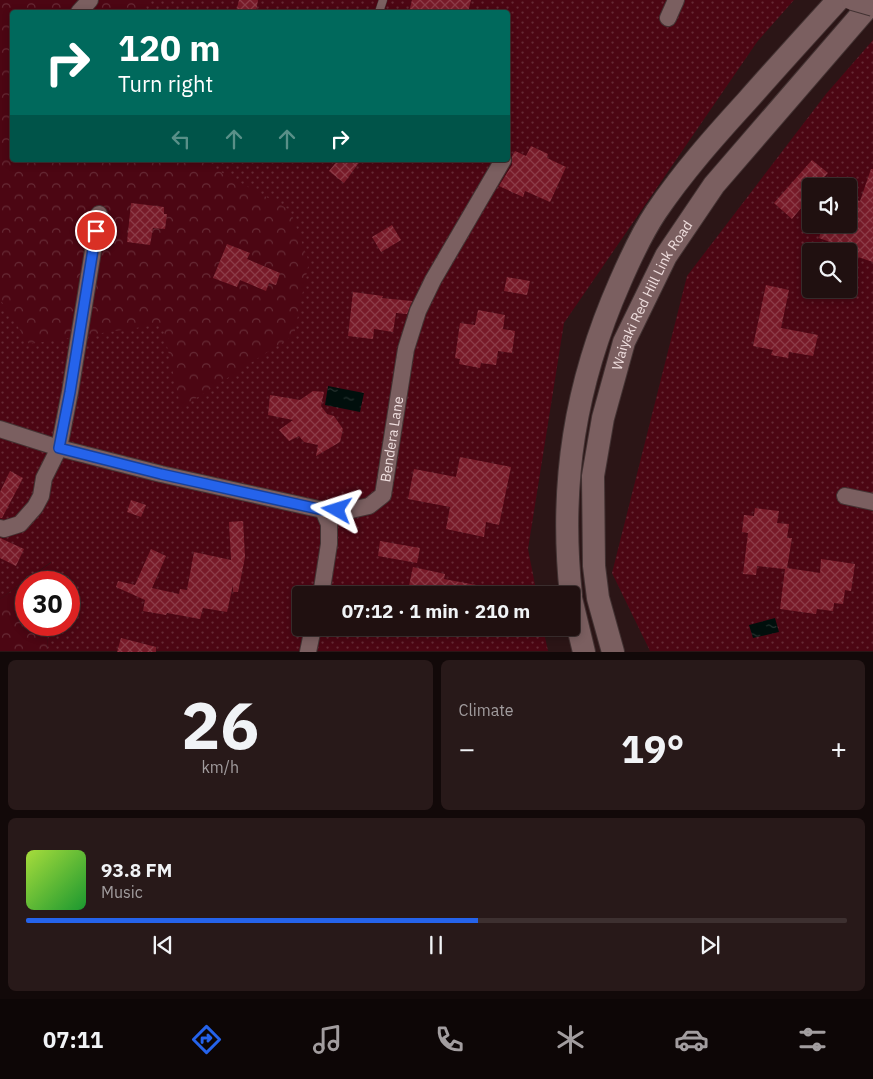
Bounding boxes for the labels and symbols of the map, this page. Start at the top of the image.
pin [75,210,117,252]
street label: Waiyaki Red Hill Link Road [608,217,696,372]
street label: Bendera Lane [376,395,407,483]
position arrow [310,483,362,535]
speed limit sign: 30 [15,571,80,636]

